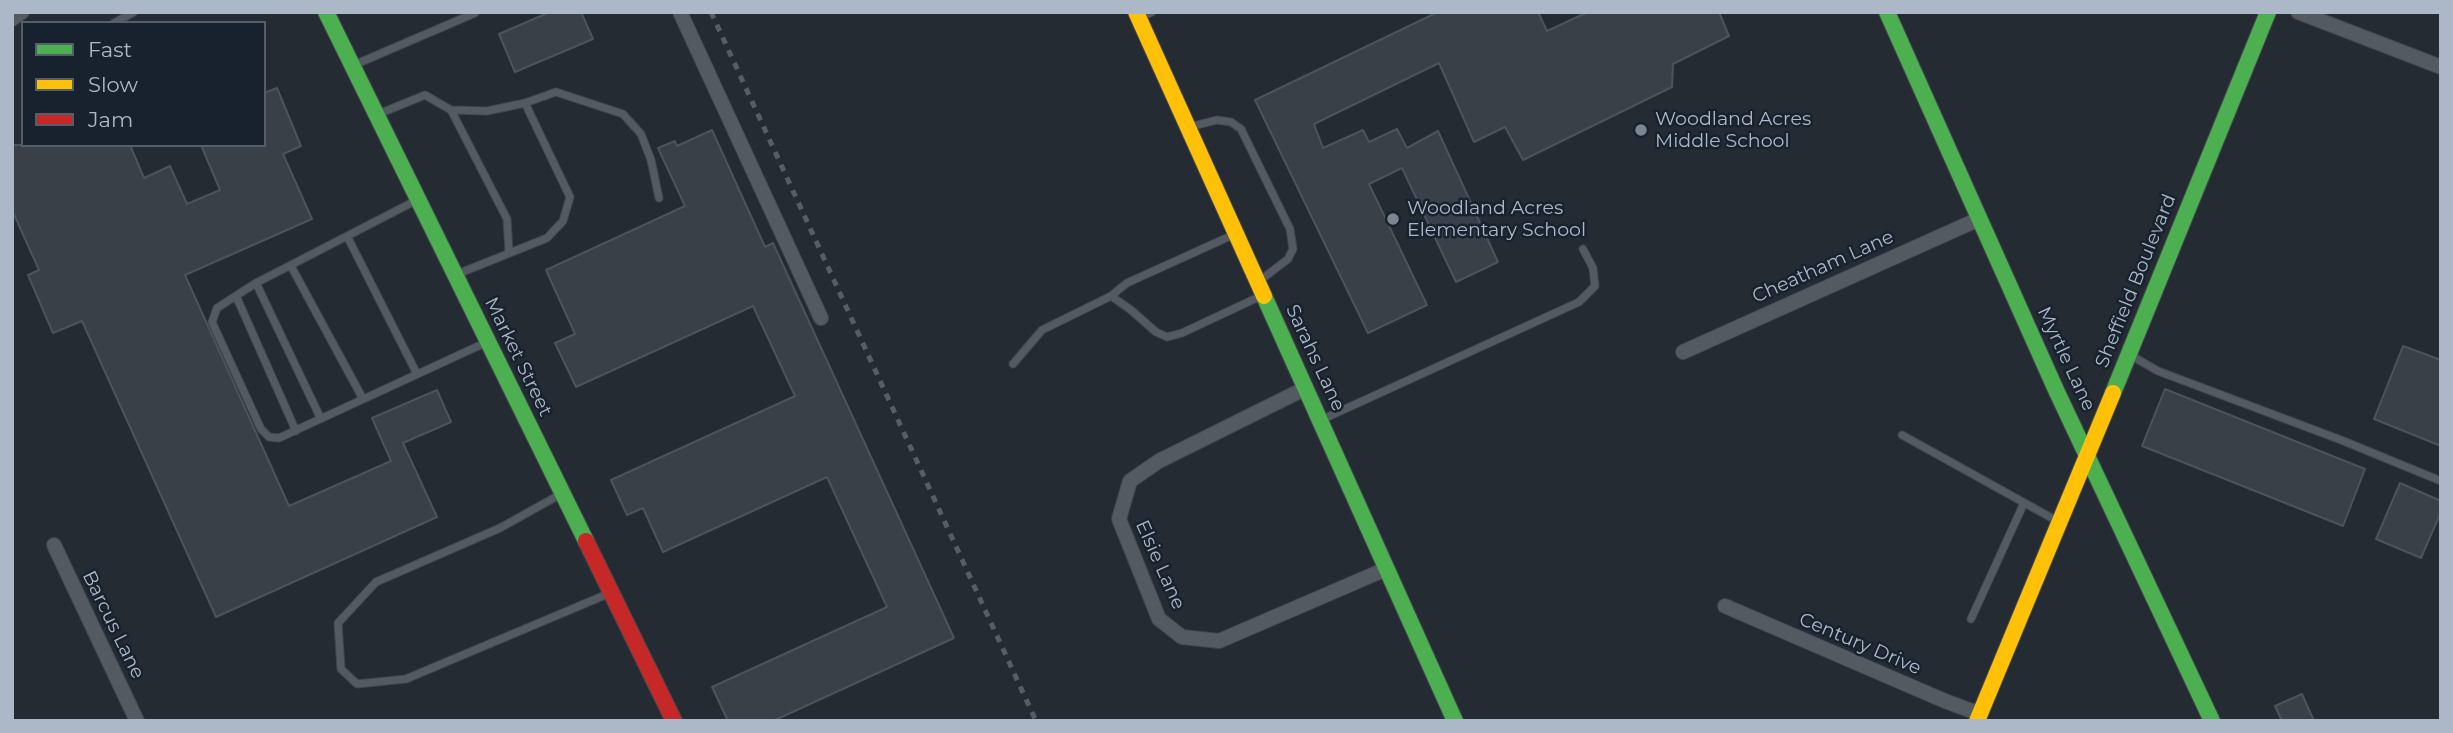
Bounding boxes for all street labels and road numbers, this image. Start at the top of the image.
street label: Sheffield Boulevard [2091,191,2181,371]
street label: Cheatham Lane [1749,226,1897,308]
street label: Market Street [479,294,557,420]
street label: Sarahs Lane [1280,301,1350,415]
street label: Myrtle Lane [2032,303,2100,415]
street label: Elsie Lane [1130,517,1190,613]
street label: Barcus Lane [77,567,149,683]
street label: Century Drive [1796,608,1924,680]

